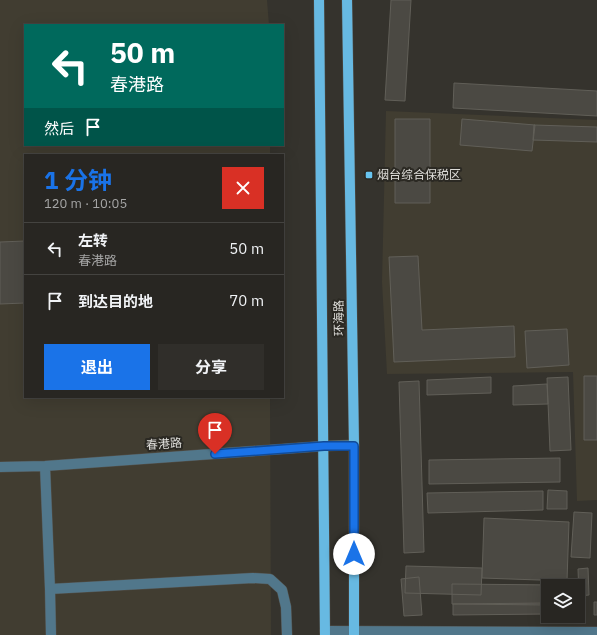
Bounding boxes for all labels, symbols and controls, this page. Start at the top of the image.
text: 50 m [110,34,175,71]
icon: left [44,40,96,92]
text: 春港路 [110,73,164,96]
icon: arrive [82,116,104,138]
text: 然后 [44,119,74,138]
text: 1 分钟 [44,164,112,196]
button: close [222,167,264,209]
place label: 烟台综合保税区 [377,167,461,182]
marker: 烟台综合保税区 [364,170,374,180]
text: 120 m · 10:05 [44,195,127,212]
text: 左转 [78,231,108,250]
icon: left [44,238,66,260]
text: 50 m [229,239,264,258]
text: 春港路 [78,252,117,269]
icon: arrive [44,290,66,312]
text: 70 m [229,291,264,310]
text: 到达目的地 [78,292,153,311]
street label: 环海路 [331,300,346,336]
button: 退出 [44,344,150,390]
button: 分享 [158,344,264,390]
pin [198,413,232,454]
icon: arrive [204,419,226,441]
street label: 春港路 [145,435,182,452]
position arrow [333,533,375,575]
map controls [541,579,585,623]
button: layers [541,579,585,623]

